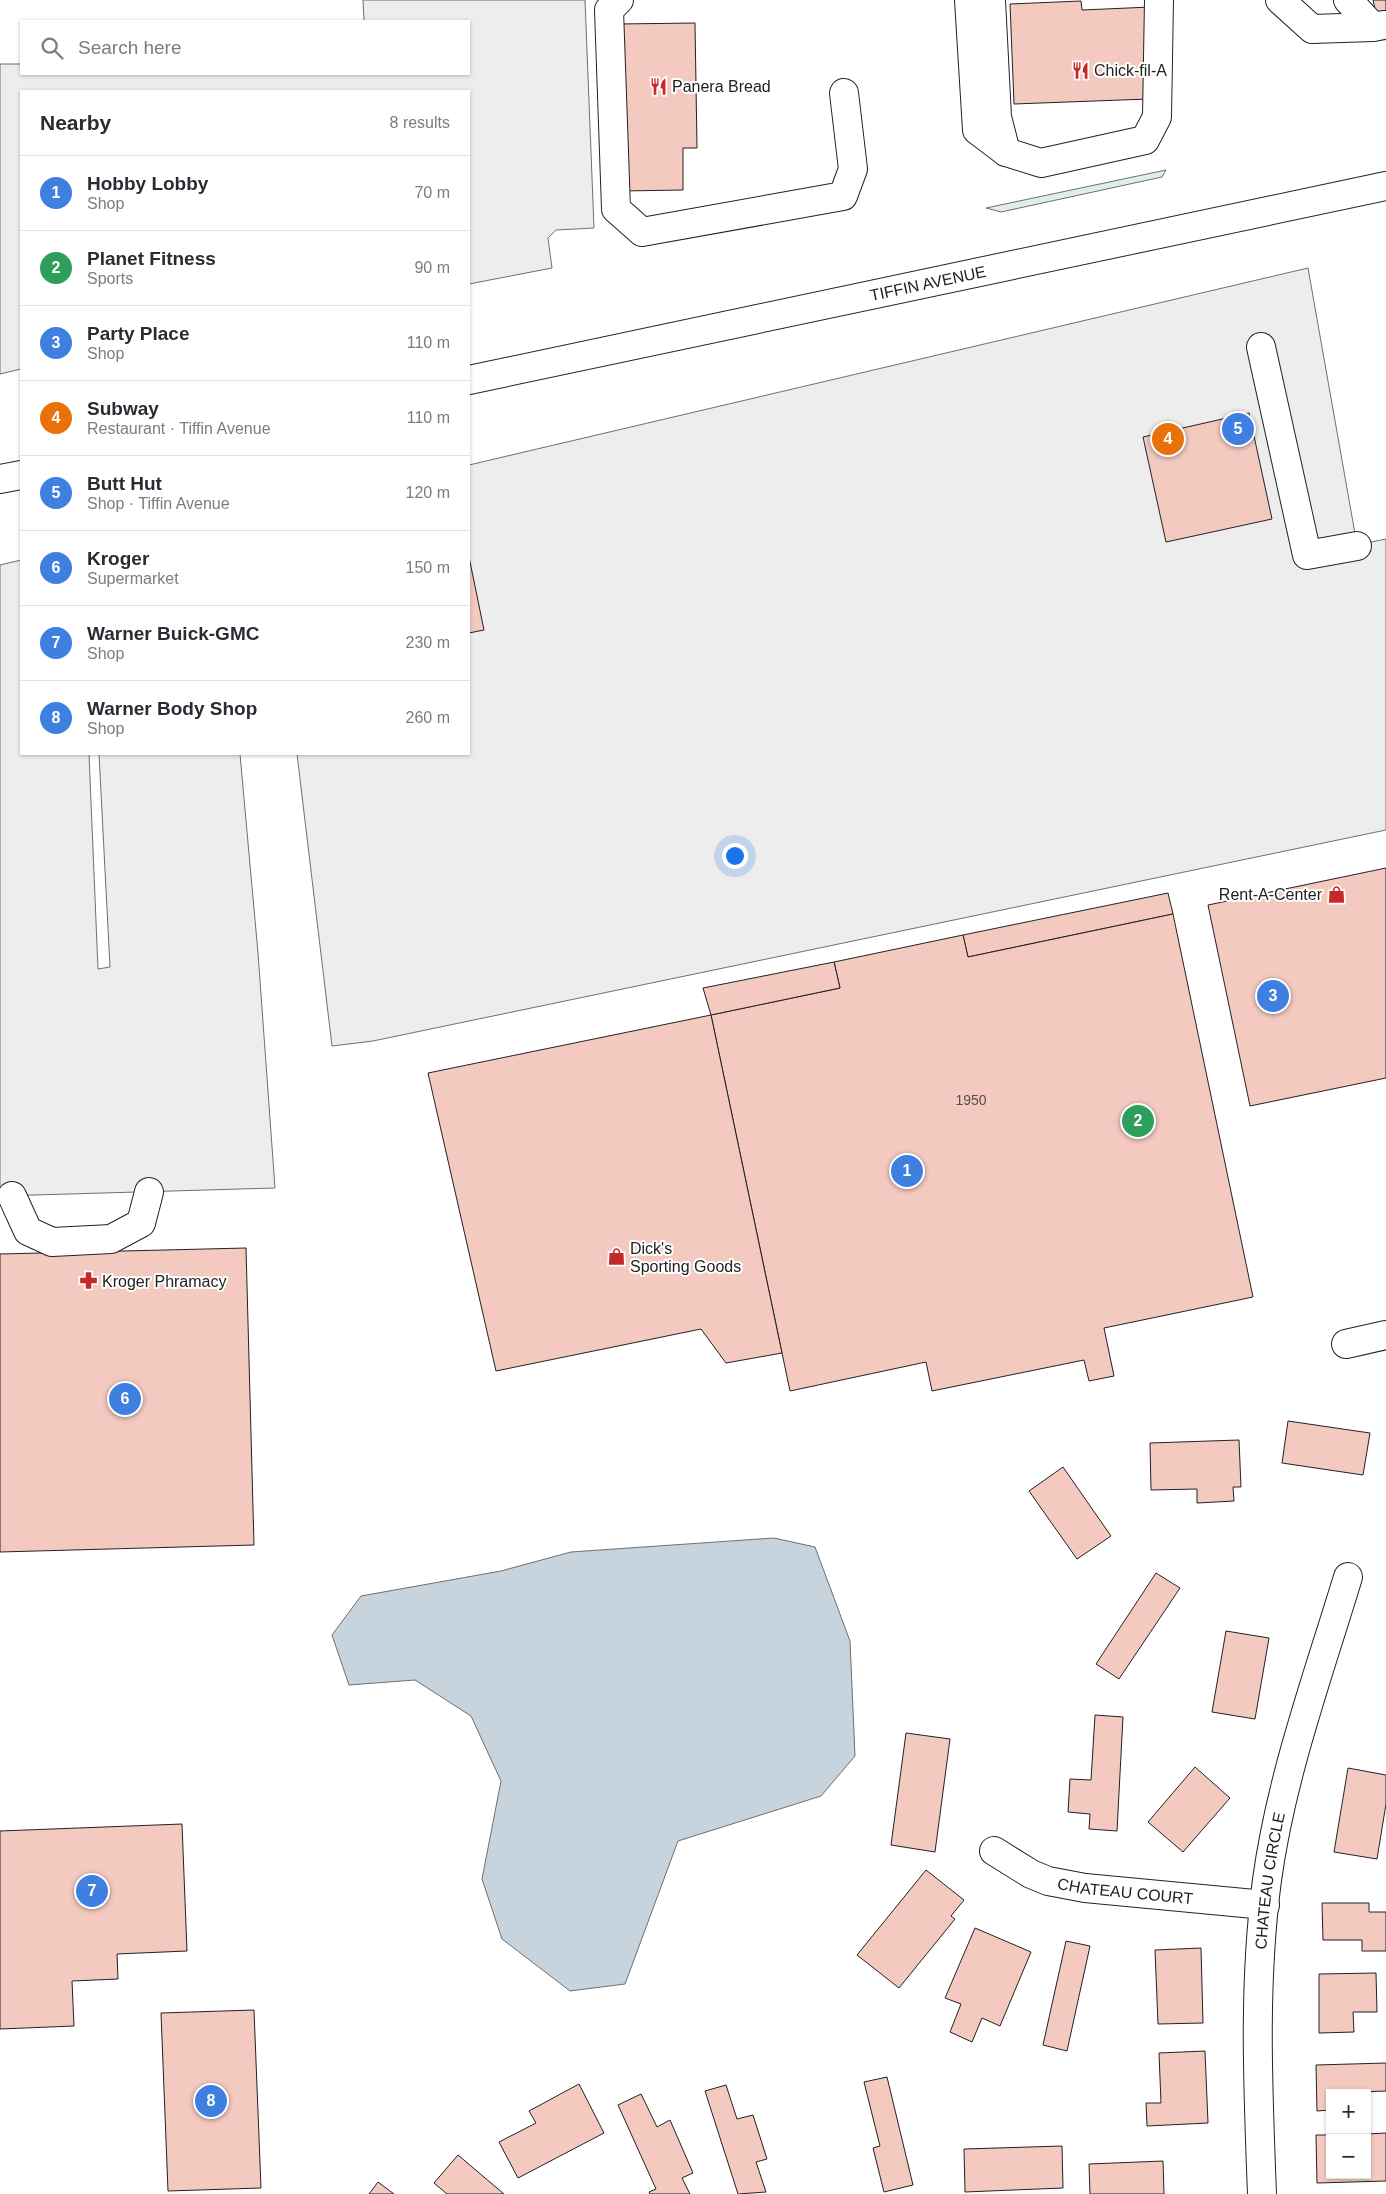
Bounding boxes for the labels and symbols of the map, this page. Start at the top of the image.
restaurant icon: Chick-fil-A [1070,60,1090,80]
place label: Chick-fil-A [1094,62,1167,79]
restaurant icon: Panera Bread [648,76,668,96]
place label: Panera Bread [672,78,771,95]
street label: TIFFIN AVENUE [868,263,987,304]
pin: 5 [1222,410,1254,448]
pin: 4 [1152,420,1184,458]
your location [722,843,748,869]
shop icon: Rent-A-Center [1326,884,1346,904]
place label: Rent-A-Center [1219,886,1323,903]
pin: 3 [1257,977,1289,1015]
house number: 1950 [955,1092,987,1108]
pin: 2 [1122,1102,1154,1140]
pin: 1 [891,1152,923,1190]
place label: Dick's Sporting Goods [630,1240,741,1275]
shop icon: Dick's Sporting Goods [606,1247,626,1267]
pharmacy icon: Kroger Phramacy [78,1271,98,1291]
place label: Kroger Phramacy [102,1273,227,1290]
pin: 6 [109,1380,141,1418]
street label: CHATEAU CIRCLE [1252,1811,1288,1950]
pin: 7 [76,1872,108,1910]
street label: CHATEAU COURT [1056,1875,1194,1907]
pin: 8 [195,2082,227,2120]

